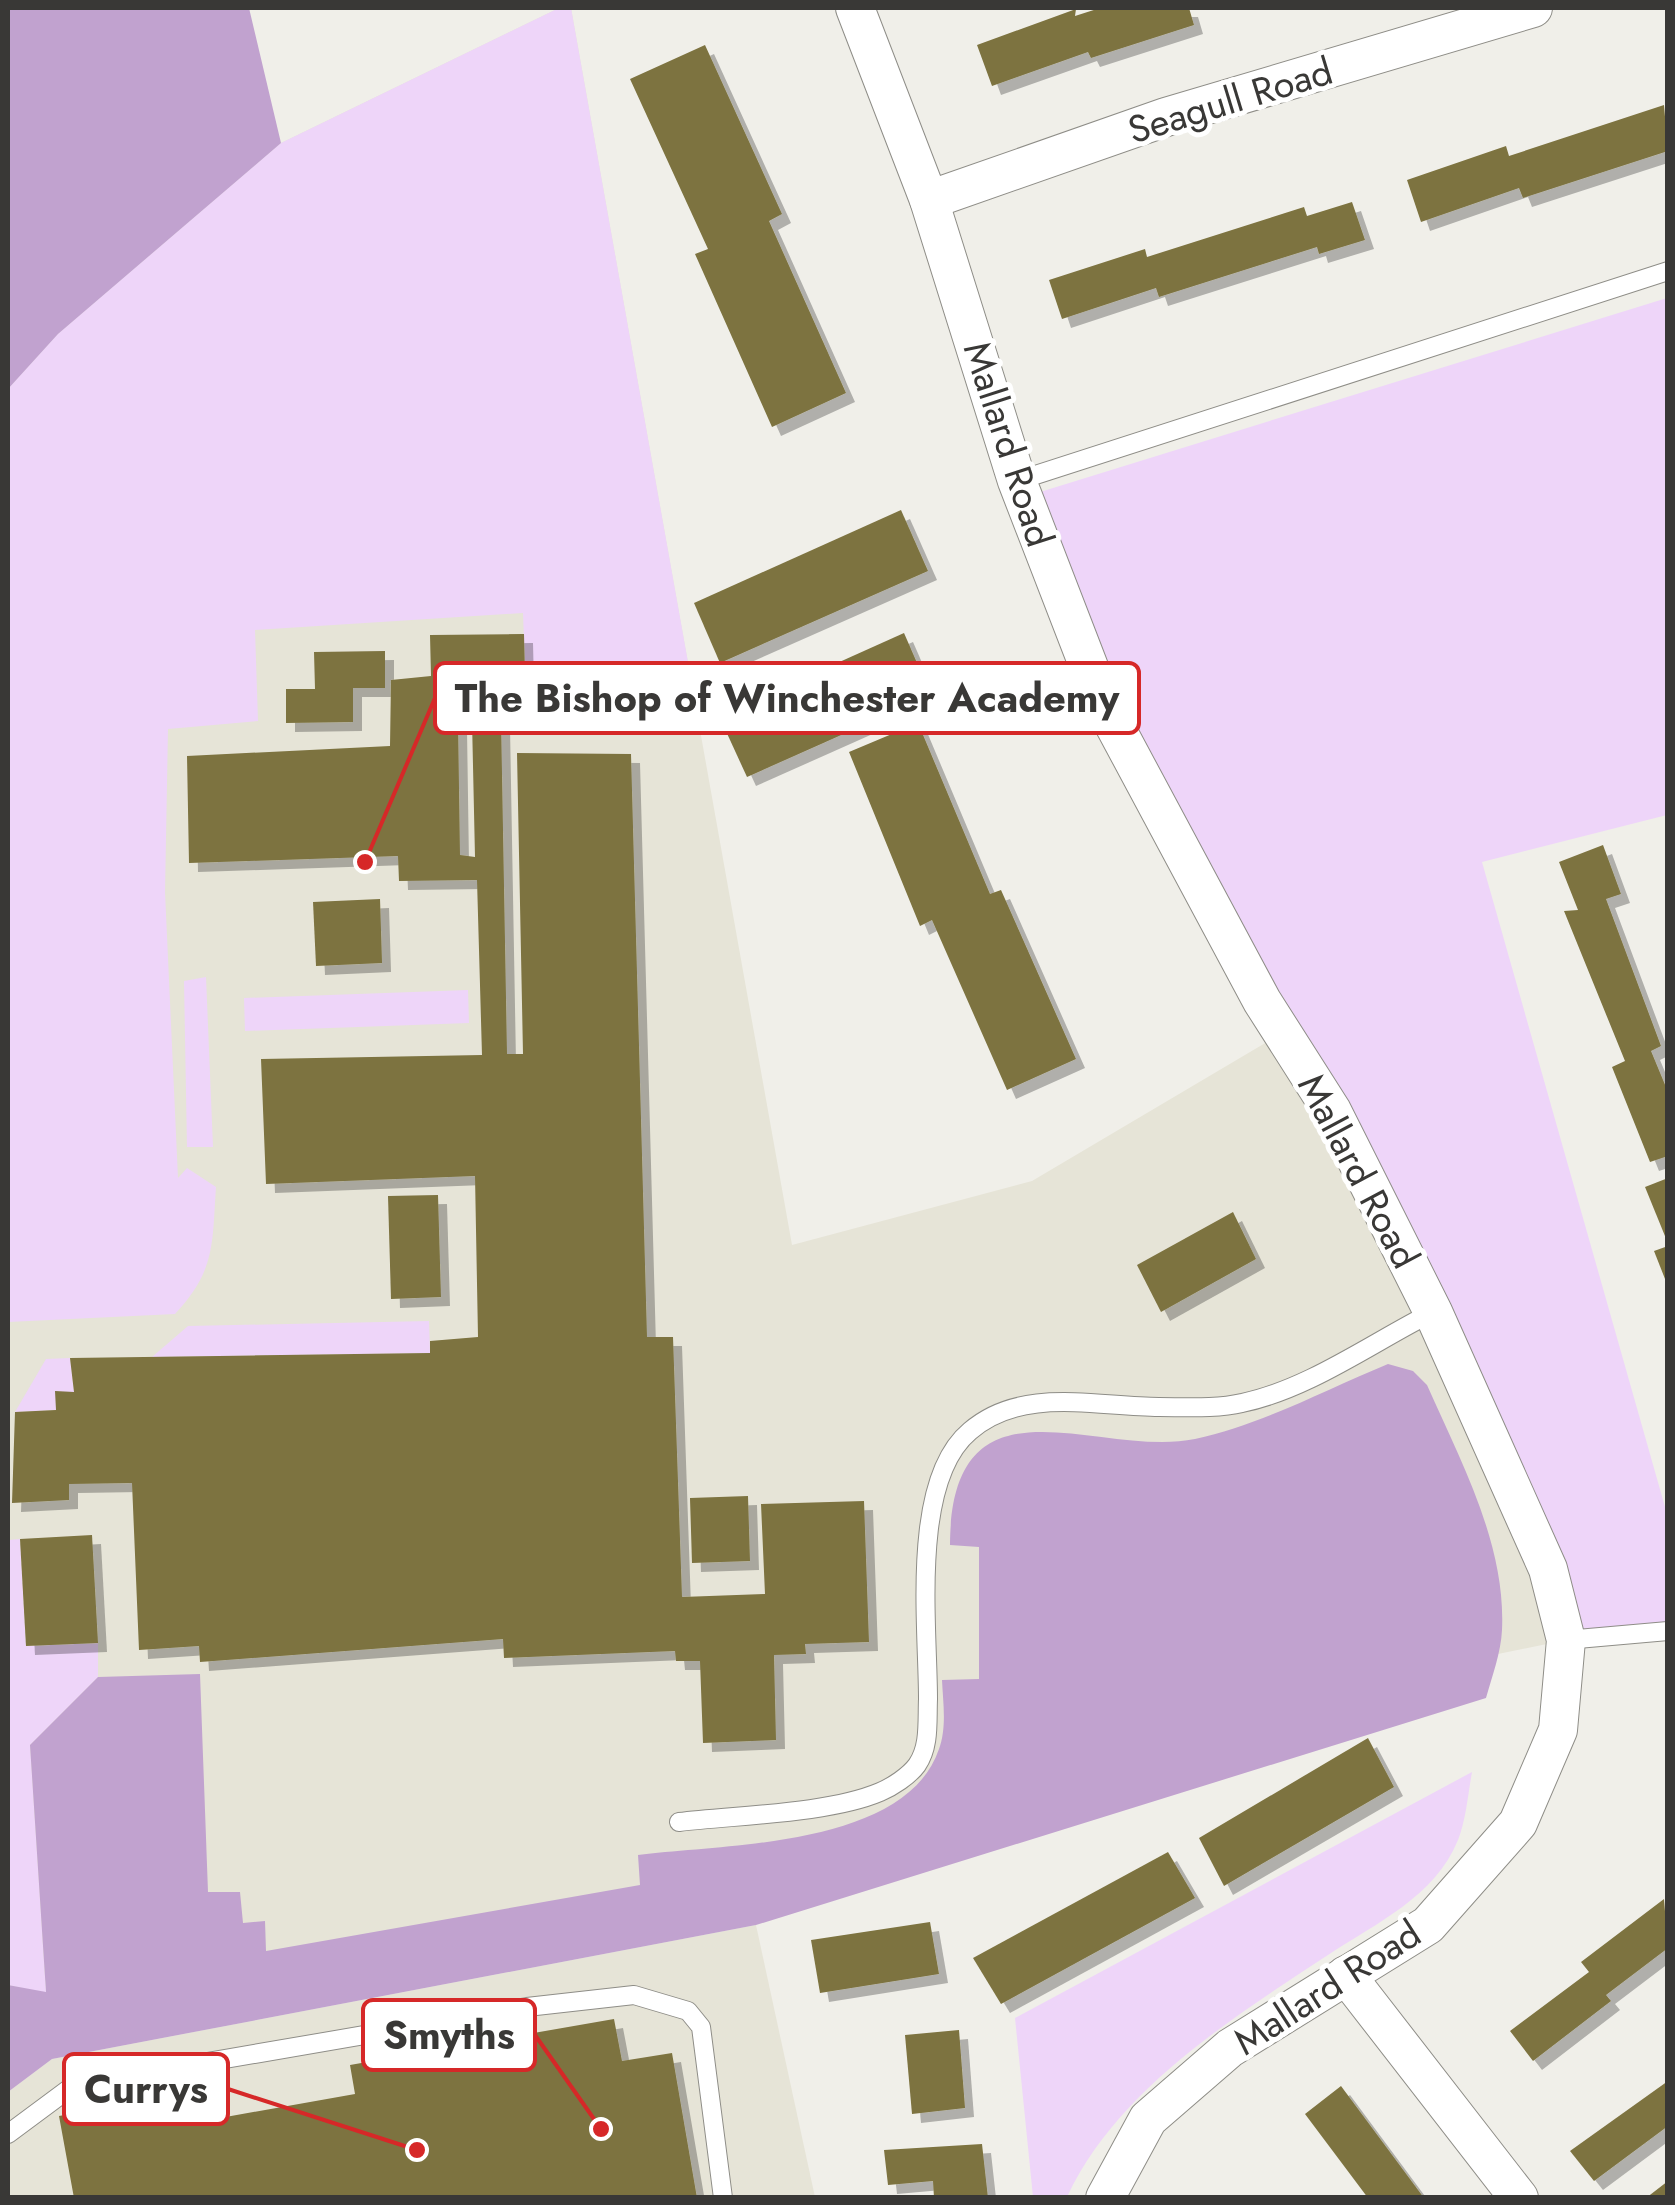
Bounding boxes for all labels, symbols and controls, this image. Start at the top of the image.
street label: Seagull Road [1121,43,1339,157]
street label: Mallard Road [950,334,1068,554]
callout: The Bishop of Winchester Academy [435,663,1139,733]
text: The Bishop of Winchester Academy [455,669,1120,727]
street label: Mallard Road [1285,1064,1433,1278]
street label: Mallard Road [1223,1906,1431,2068]
callout: Smyths [363,2000,535,2070]
text: Smyths [383,2006,515,2064]
callout: Currys [64,2054,228,2124]
text: Currys [84,2060,208,2118]

